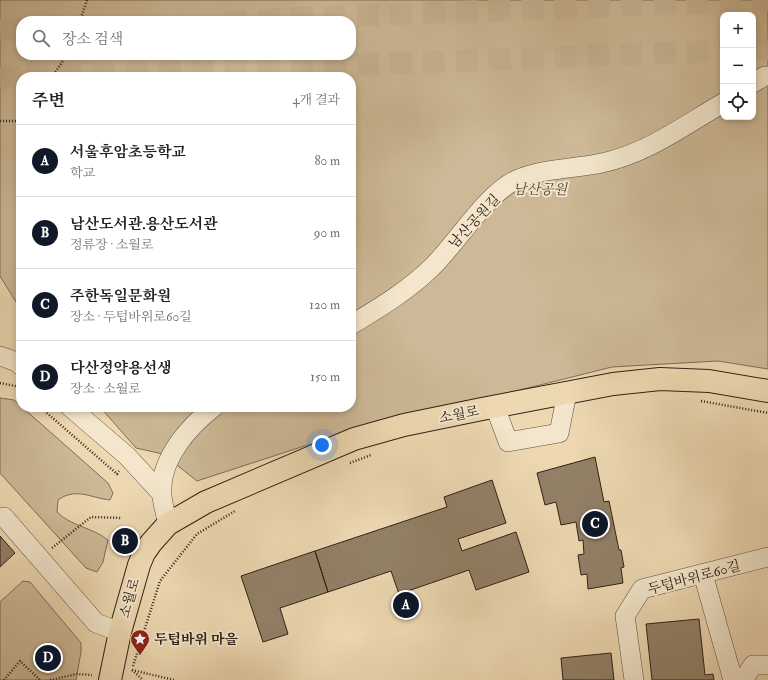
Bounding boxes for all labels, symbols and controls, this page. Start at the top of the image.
map controls [720,12,756,120]
button: + [720,12,756,48]
search box [16,16,356,60]
icon: search [30,27,52,49]
text: 장소 검색 [62,30,123,49]
button: − [720,48,756,84]
button: locate [720,84,756,120]
text: 주변 [32,90,65,111]
text: 4개 결과 [293,92,340,108]
text: 서울후암초등학교 [70,143,186,162]
text: A [41,153,49,169]
text: 80 m [314,153,340,169]
text: 학교 [70,165,95,181]
park label: 남산공원 [513,181,569,198]
street label: 남산공원길 [445,191,504,252]
text: 남산도서관.용산도서관 [70,215,218,234]
text: B [41,225,49,241]
text: 90 m [314,225,340,241]
text: 정류장 · 소월로 [70,237,153,253]
text: 주한독일문화원 [70,287,171,306]
text: C [40,297,50,313]
text: 120 m [309,297,340,313]
text: 장소 · 두텁바위로60길 [70,309,192,325]
text: 다산정약용선생 [70,359,171,378]
text: D [40,369,50,385]
text: 150 m [310,369,340,385]
text: 장소 · 소월로 [70,381,141,397]
street label: 소월로 [438,402,481,427]
your location [312,435,332,455]
pin: C [582,509,608,539]
pin: B [112,526,138,556]
street label: 두텁바위로60길 [646,557,742,598]
street label: 소월로 [116,576,143,620]
pin: A [393,590,419,620]
place icon: 두텁바위 마을 [129,628,151,656]
place label: 두텁바위 마을 [154,631,239,648]
pin: D [35,643,61,673]

